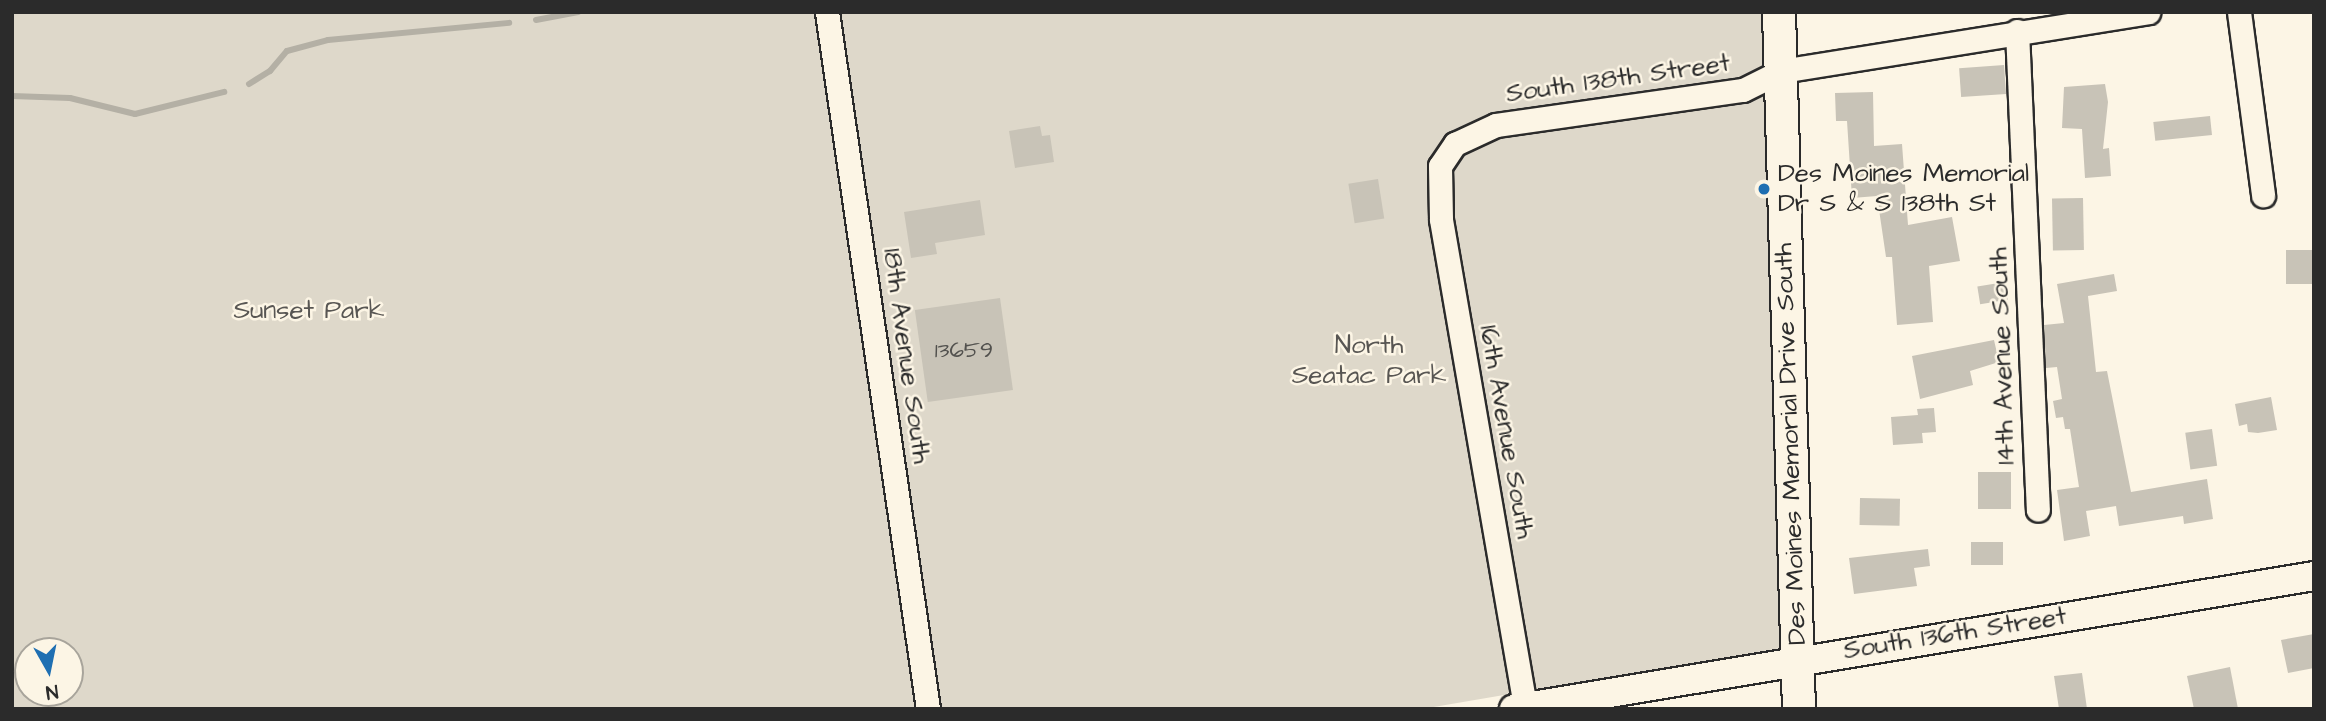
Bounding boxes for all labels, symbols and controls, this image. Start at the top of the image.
street label: South 138th Street [1504,48,1732,110]
place label: Des Moines Memorial Dr S & S 138th St [1778,158,2029,220]
marker: Des Moines Memorial Dr S & S 138th St [1756,181,1772,197]
street label: Des Moines Memorial Drive South [1768,242,1814,646]
street label: 18th Avenue South [875,246,937,466]
street label: 14th Avenue South [1984,247,2022,465]
park label: Sunset Park [233,295,385,327]
street label: 16th Avenue South [1472,323,1540,541]
park label: North Seatac Park [1292,330,1446,392]
house number: 13659 [935,336,993,364]
street label: South 136th Street [1841,601,2069,667]
north arrow [14,637,84,707]
text: N [44,677,60,706]

